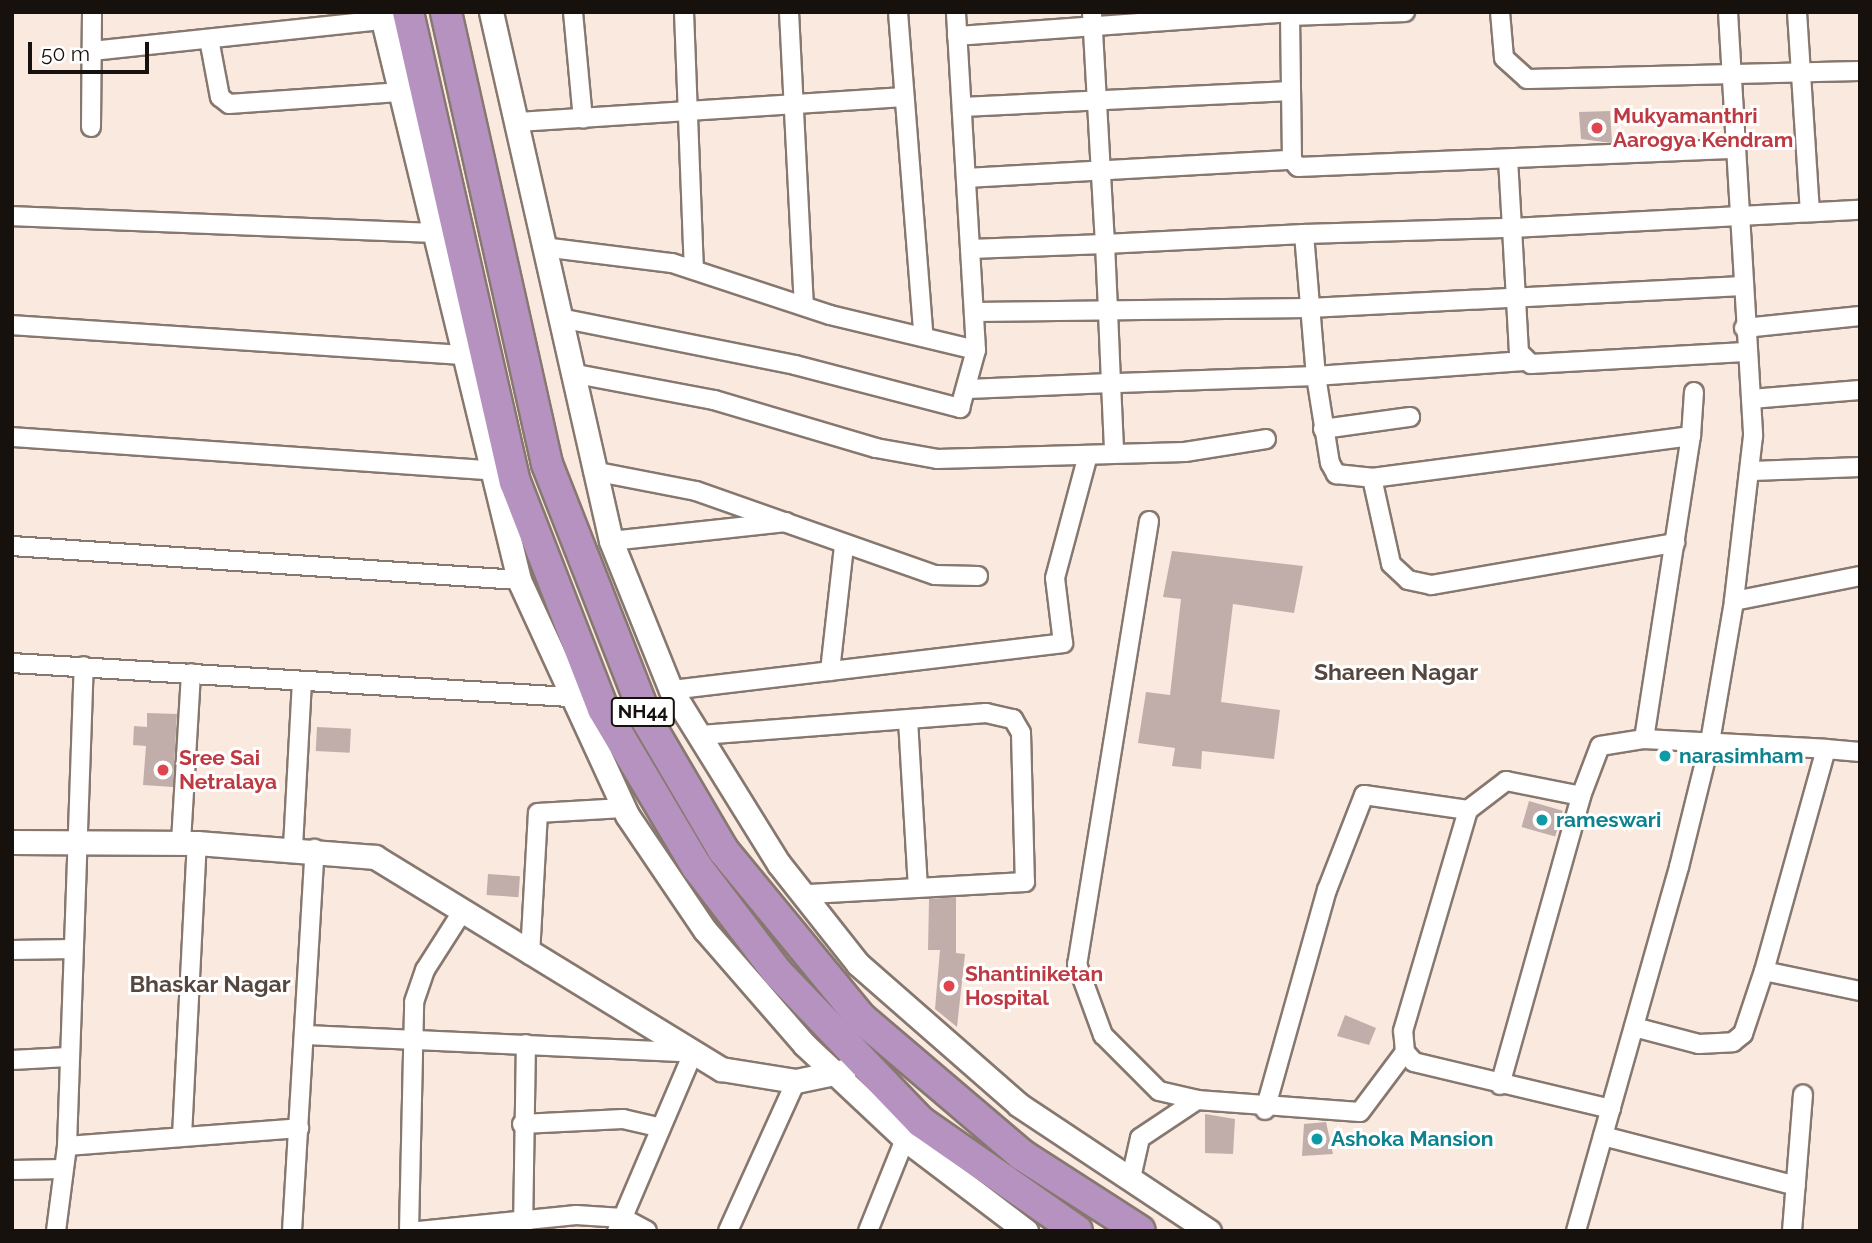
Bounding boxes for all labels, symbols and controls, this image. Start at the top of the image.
scale bar [32,28,152,72]
text: 50 m [41,41,90,66]
place label: Mukyamanthri Aarogya Kendram [1613,103,1793,153]
marker: Mukyamanthri Aarogya Kendram [1587,118,1607,138]
district label: Shareen Nagar [1314,658,1478,686]
road number: NH44 [610,696,676,727]
place label: narasimham [1679,743,1803,769]
place label: Sree Sai Netralaya [179,745,277,795]
marker: narasimham [1657,748,1673,764]
marker: Sree Sai Netralaya [153,760,173,780]
place label: rameswari [1556,807,1661,833]
marker: rameswari [1534,812,1550,828]
place label: Shantiniketan Hospital [965,961,1103,1011]
district label: Bhaskar Nagar [129,970,291,998]
marker: Shantiniketan Hospital [939,976,959,996]
place label: Ashoka Mansion [1331,1126,1493,1152]
marker: Ashoka Mansion [1309,1131,1325,1147]

